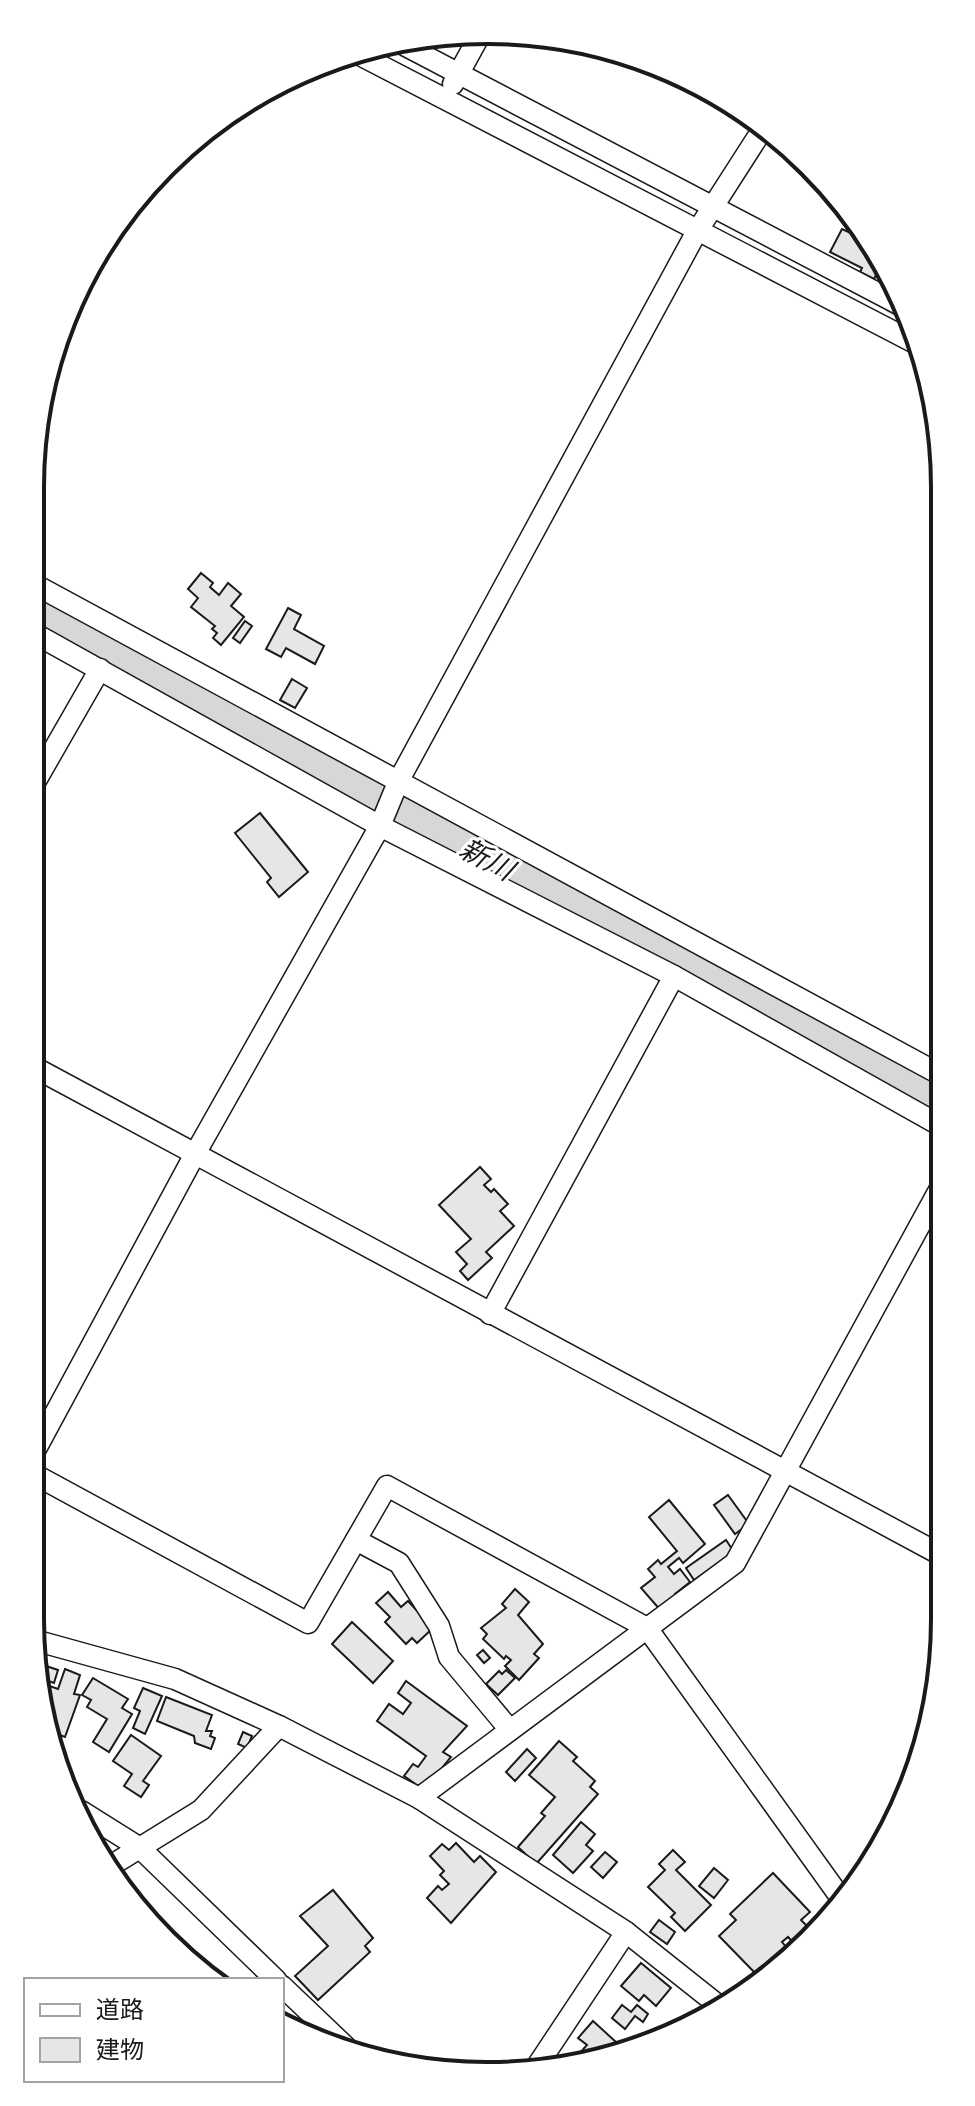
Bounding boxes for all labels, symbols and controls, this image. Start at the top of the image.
water label: 新川 [452,829,523,892]
legend [24,1978,284,2082]
text: 道路 [96,1993,144,2028]
text: 建物 [96,2033,144,2068]

